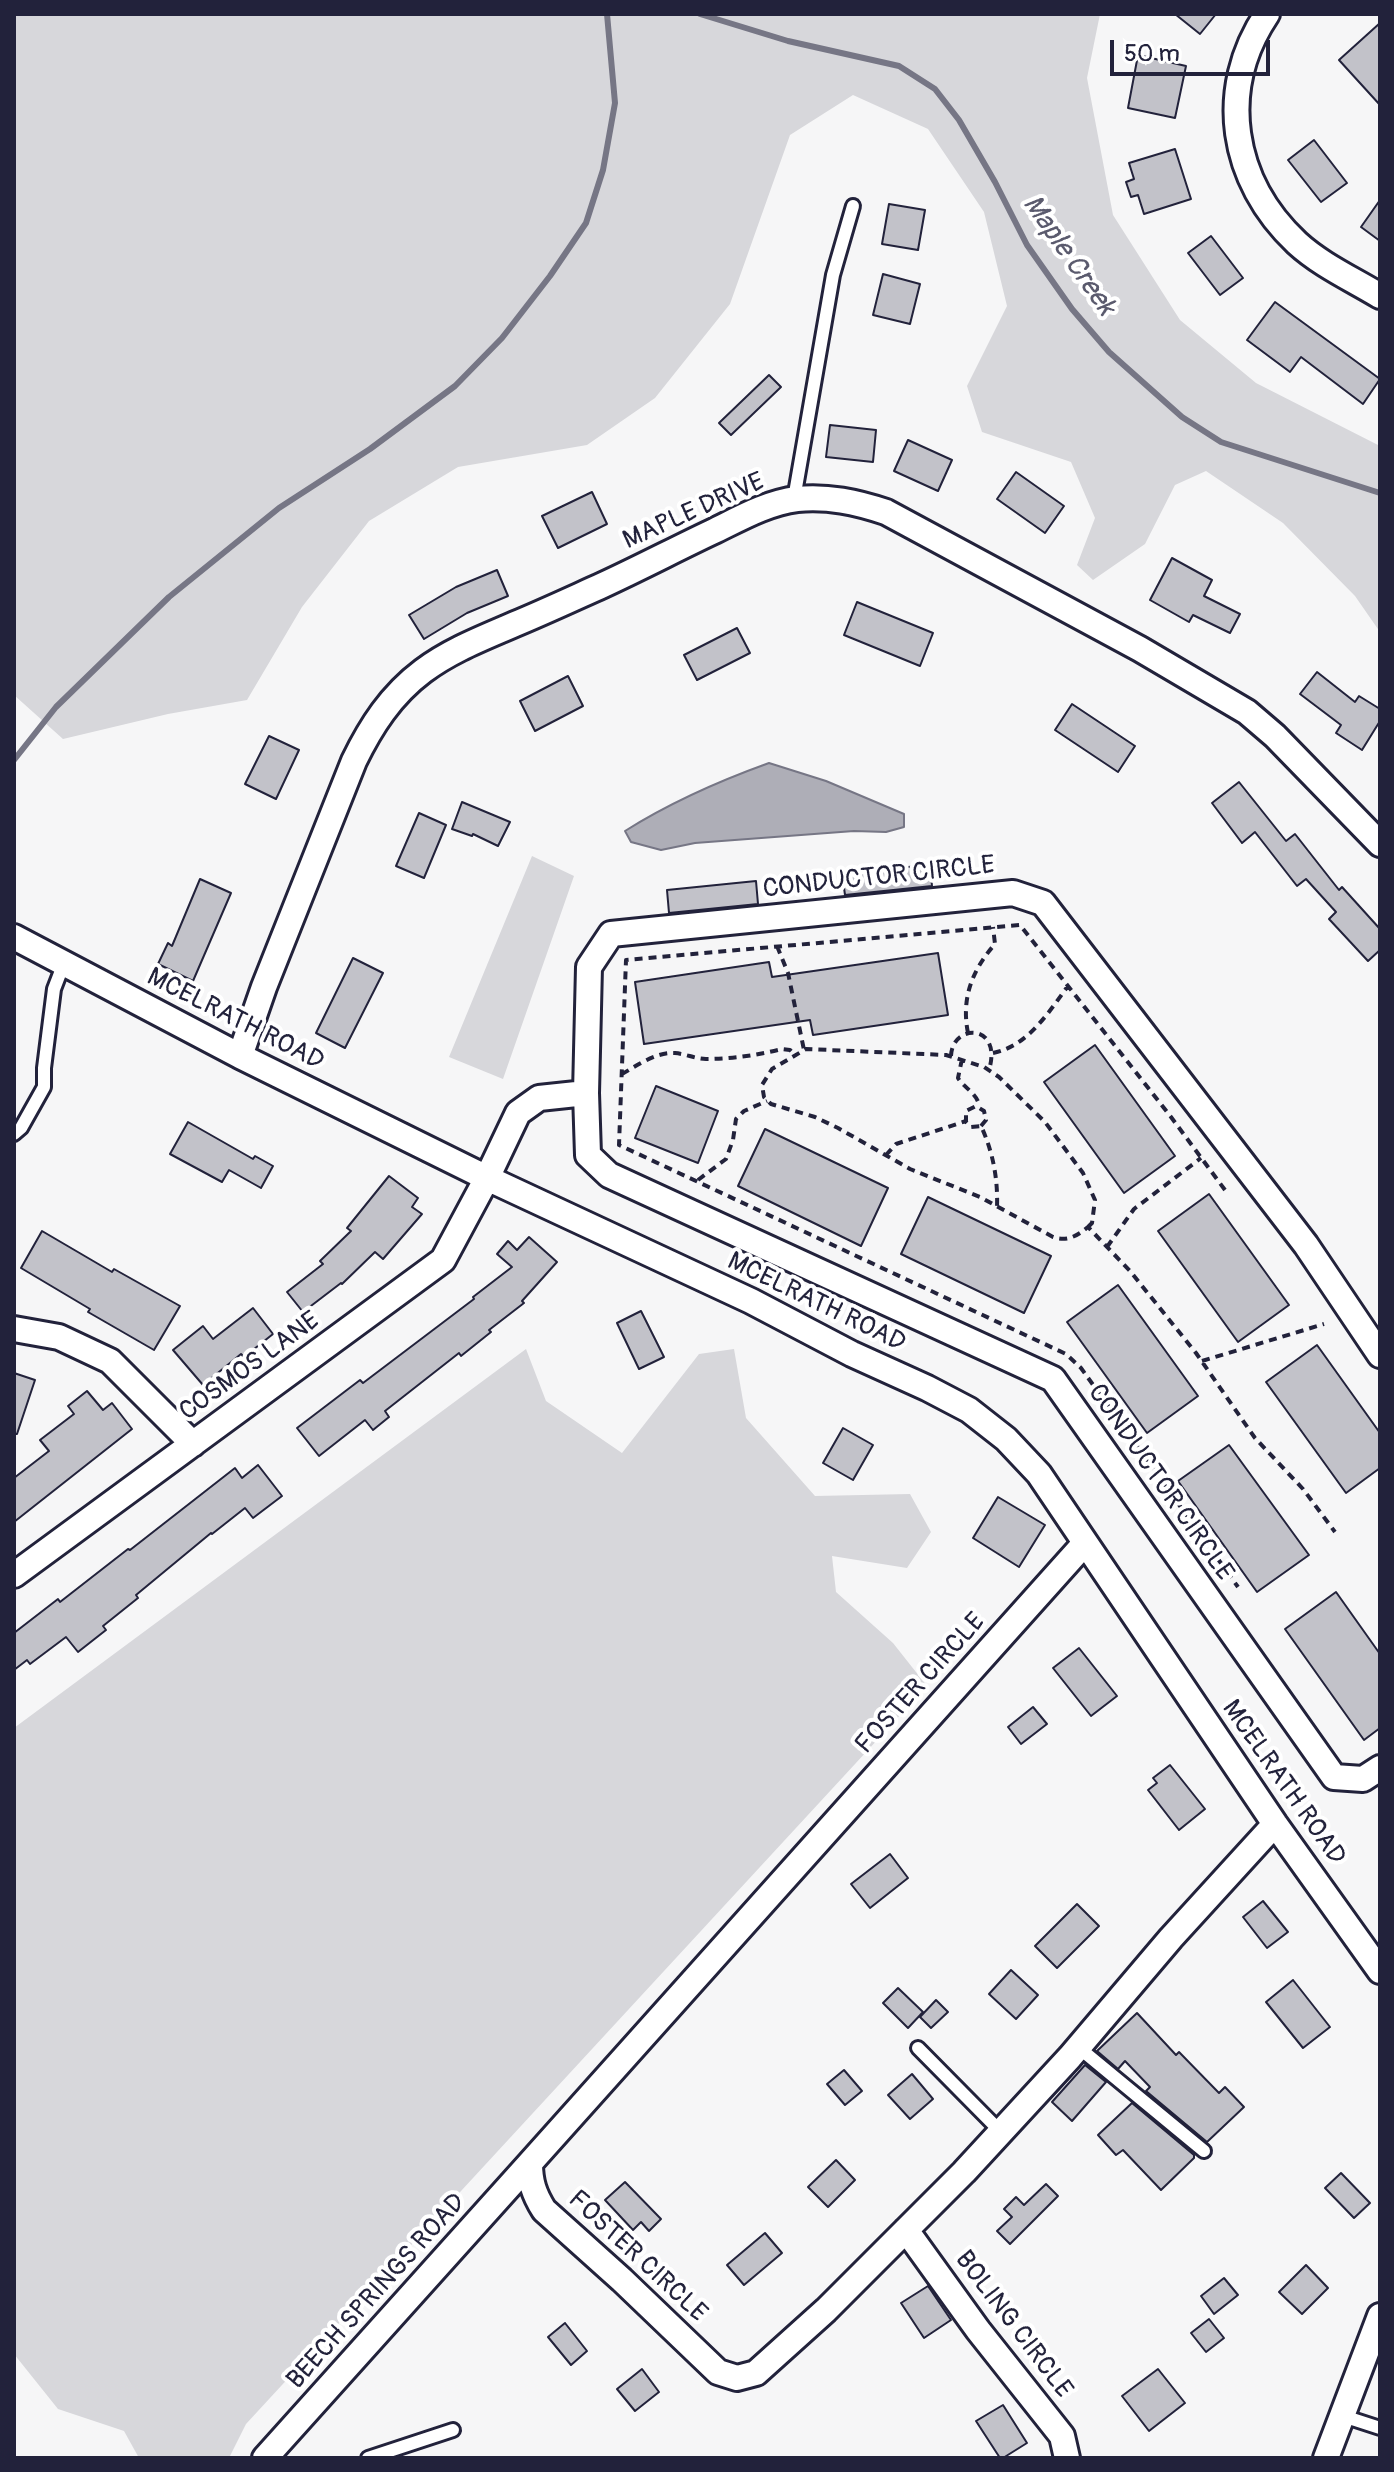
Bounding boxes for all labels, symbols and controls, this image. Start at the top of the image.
scale bar [1114,24,1274,74]
text: 50 m [1124,39,1180,68]
water label: Maple Creek [1014,189,1122,323]
street label: MAPLE DRIVE [618,467,770,557]
street label: CONDUCTOR CIRCLE [762,850,996,906]
street label: MCELRATH ROAD [141,962,329,1078]
street label: MCELRATH ROAD [722,1246,910,1360]
street label: COSMOS LANE [174,1306,326,1428]
street label: CONDUCTOR CIRCLE [1080,1379,1240,1587]
street label: FOSTER CIRCLE [850,1607,992,1761]
street label: MCELRATH ROAD [1215,1695,1351,1871]
street label: FOSTER CIRCLE [561,2185,713,2329]
street label: BEECH SPRINGS ROAD [281,2188,473,2396]
street label: BOLING CIRCLE [947,2245,1079,2405]

